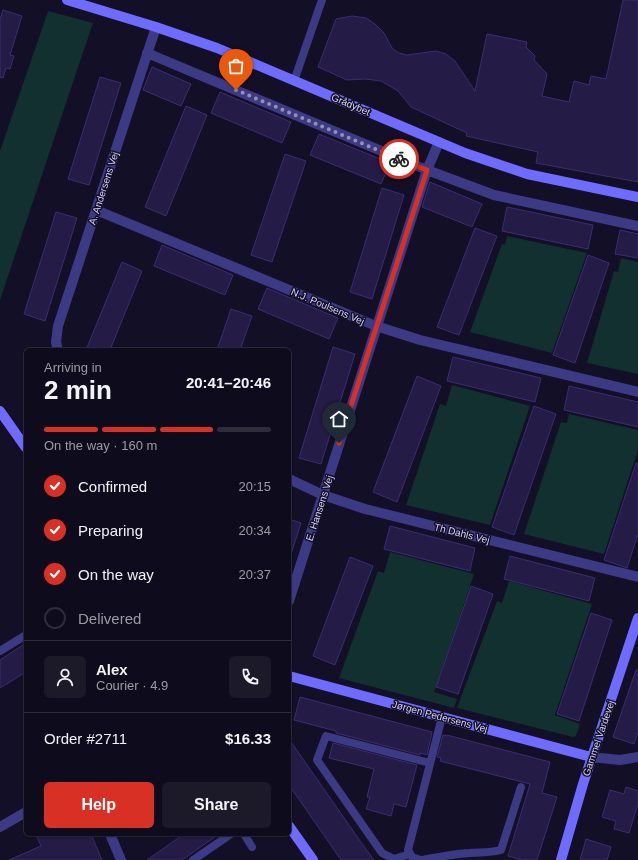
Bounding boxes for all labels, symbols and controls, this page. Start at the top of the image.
pin [219,49,253,90]
icon: bag [225,55,247,77]
street label: Grådybet [330,91,372,118]
courier [379,139,419,179]
icon: bike [388,148,410,170]
street label: A. Andersens Vej [86,150,120,226]
street label: N.J. Poulsens Vej [290,286,366,327]
text: Arriving in [44,360,102,375]
text: 20:41–20:46 [186,374,271,391]
text: 2 min [44,375,112,405]
pin [322,402,356,443]
icon: home [328,408,350,430]
text: On the way · 160 m [44,438,157,453]
street label: E. Hansens Vej [304,474,335,542]
icon: check [44,475,66,497]
text: Confirmed [78,478,147,495]
text: 20:15 [238,479,271,494]
icon: check [44,519,66,541]
street label: Th Dahls Vej [433,521,491,546]
text: Preparing [78,522,143,539]
text: 20:34 [238,523,271,538]
icon: check [44,563,66,585]
text: On the way [78,566,154,583]
text: 20:37 [238,567,271,582]
text: Delivered [78,610,141,627]
button: person [44,656,86,698]
button: phone [229,656,271,698]
text: Alex [96,661,128,678]
text: Courier · 4.9 [96,678,168,693]
street label: Jørgen Pedersens Vej [391,698,489,735]
street label: Gammel Vardevej [580,699,617,777]
text: Order #2711 [44,730,127,747]
text: $16.33 [225,730,271,747]
button: Help [44,782,154,828]
button: Share [162,782,271,828]

